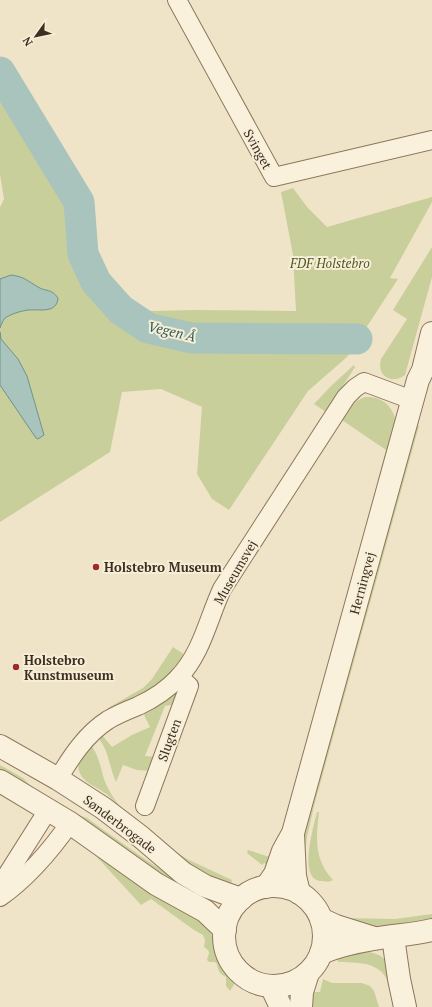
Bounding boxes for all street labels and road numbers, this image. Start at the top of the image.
street label: Svinget [240,126,276,172]
street label: Museumsvej [209,536,261,608]
street label: Herningvej [345,550,379,616]
street label: Slugten [153,716,185,764]
street label: Sønderbrogade [80,791,160,857]

